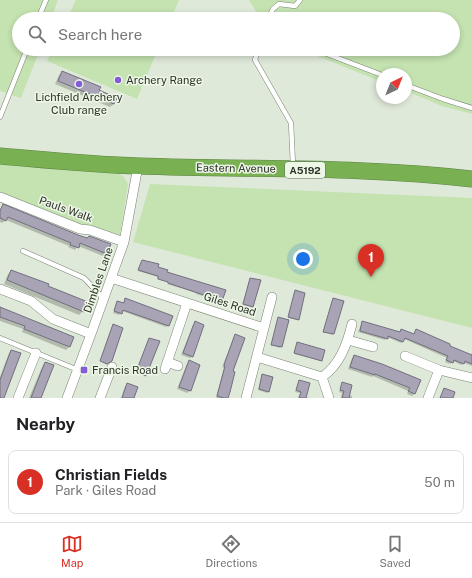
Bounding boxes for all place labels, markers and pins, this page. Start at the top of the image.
place label: Archery Range [126,74,202,86]
marker: Archery Range [113,75,123,85]
marker: Lichfield Archery Club range [74,79,84,89]
place label: Lichfield Archery Club range [35,91,123,116]
pin: 1 [358,244,384,277]
place label: Francis Road [92,364,158,376]
marker: Francis Road [79,365,89,375]

